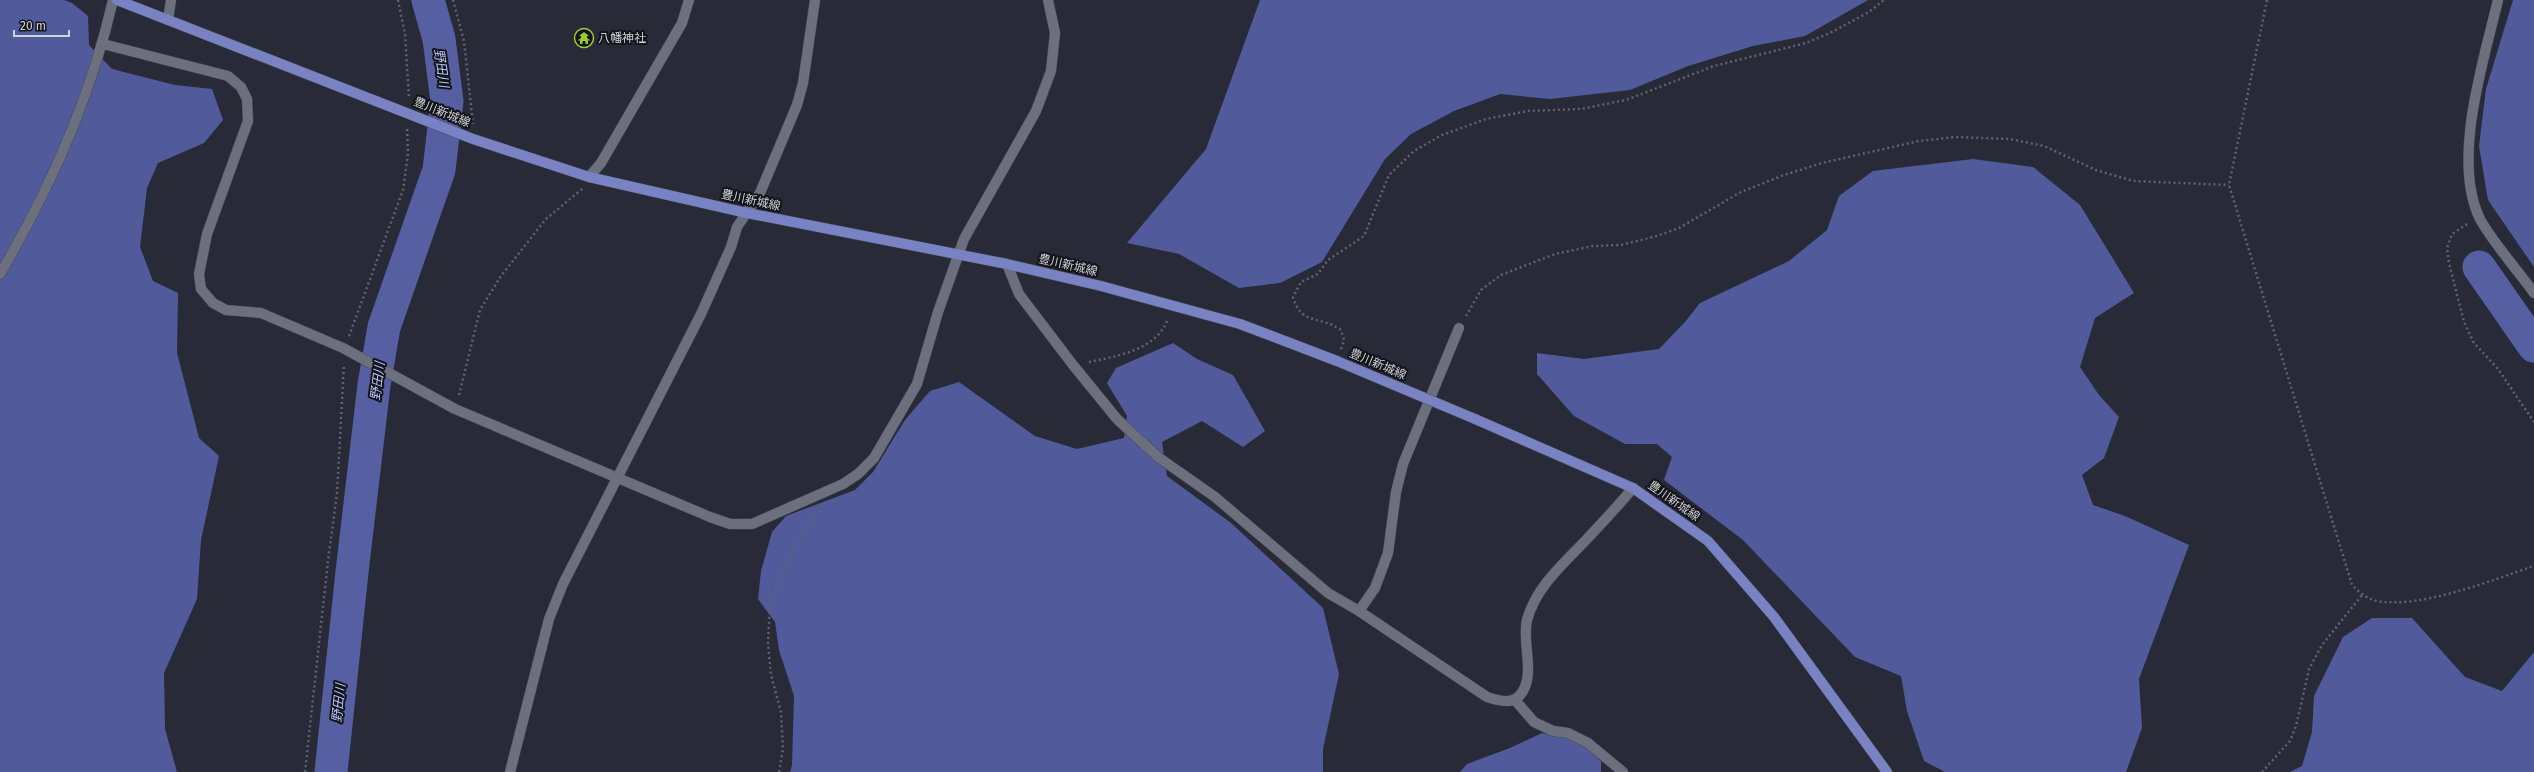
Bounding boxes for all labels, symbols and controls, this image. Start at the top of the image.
scale bar [14,12,69,38]
text: 20 m [20,19,46,33]
temple icon: 八幡神社 [573,27,595,49]
place label: 八幡神社 [598,31,646,45]
water label: 野田川 [431,48,452,90]
street label: 豊川新城線 [412,94,472,130]
street label: 豊川新城線 [720,187,782,213]
street label: 豊川新城線 [1037,251,1099,279]
street label: 豊川新城線 [1348,346,1408,382]
water label: 野田川 [368,359,388,401]
street label: 豊川新城線 [1645,478,1703,524]
water label: 野田川 [329,681,348,723]

